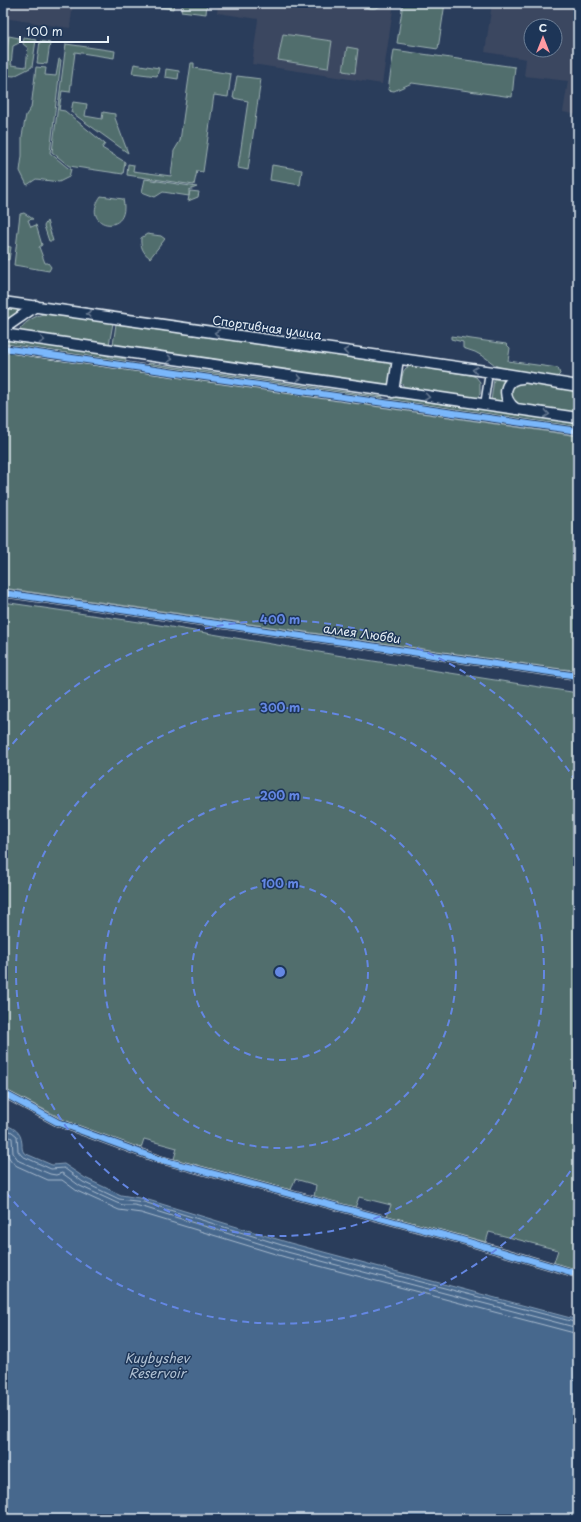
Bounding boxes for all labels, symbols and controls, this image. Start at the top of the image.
scale bar [20,18,108,44]
north arrow [523,18,563,58]
text: С [539,19,547,36]
text: 100 m [26,22,63,40]
one-way arrow [86,310,92,319]
street label: Спортивная улица [211,310,323,344]
one-way arrow [214,329,220,338]
one-way arrow [38,335,45,344]
one-way arrow [343,347,349,356]
one-way arrow [167,354,173,363]
one-way arrow [472,366,478,375]
one-way arrow [296,373,302,382]
one-way arrow [424,392,430,401]
one-way arrow [544,409,550,418]
text: 400 m [260,610,300,628]
street label: аллея Любви [322,619,402,647]
text: 300 m [260,698,300,716]
text: 200 m [260,786,300,804]
text: 100 m [261,874,299,892]
centre of rings [273,965,287,979]
water label: Kuybyshev Reservoir [125,1348,192,1382]

